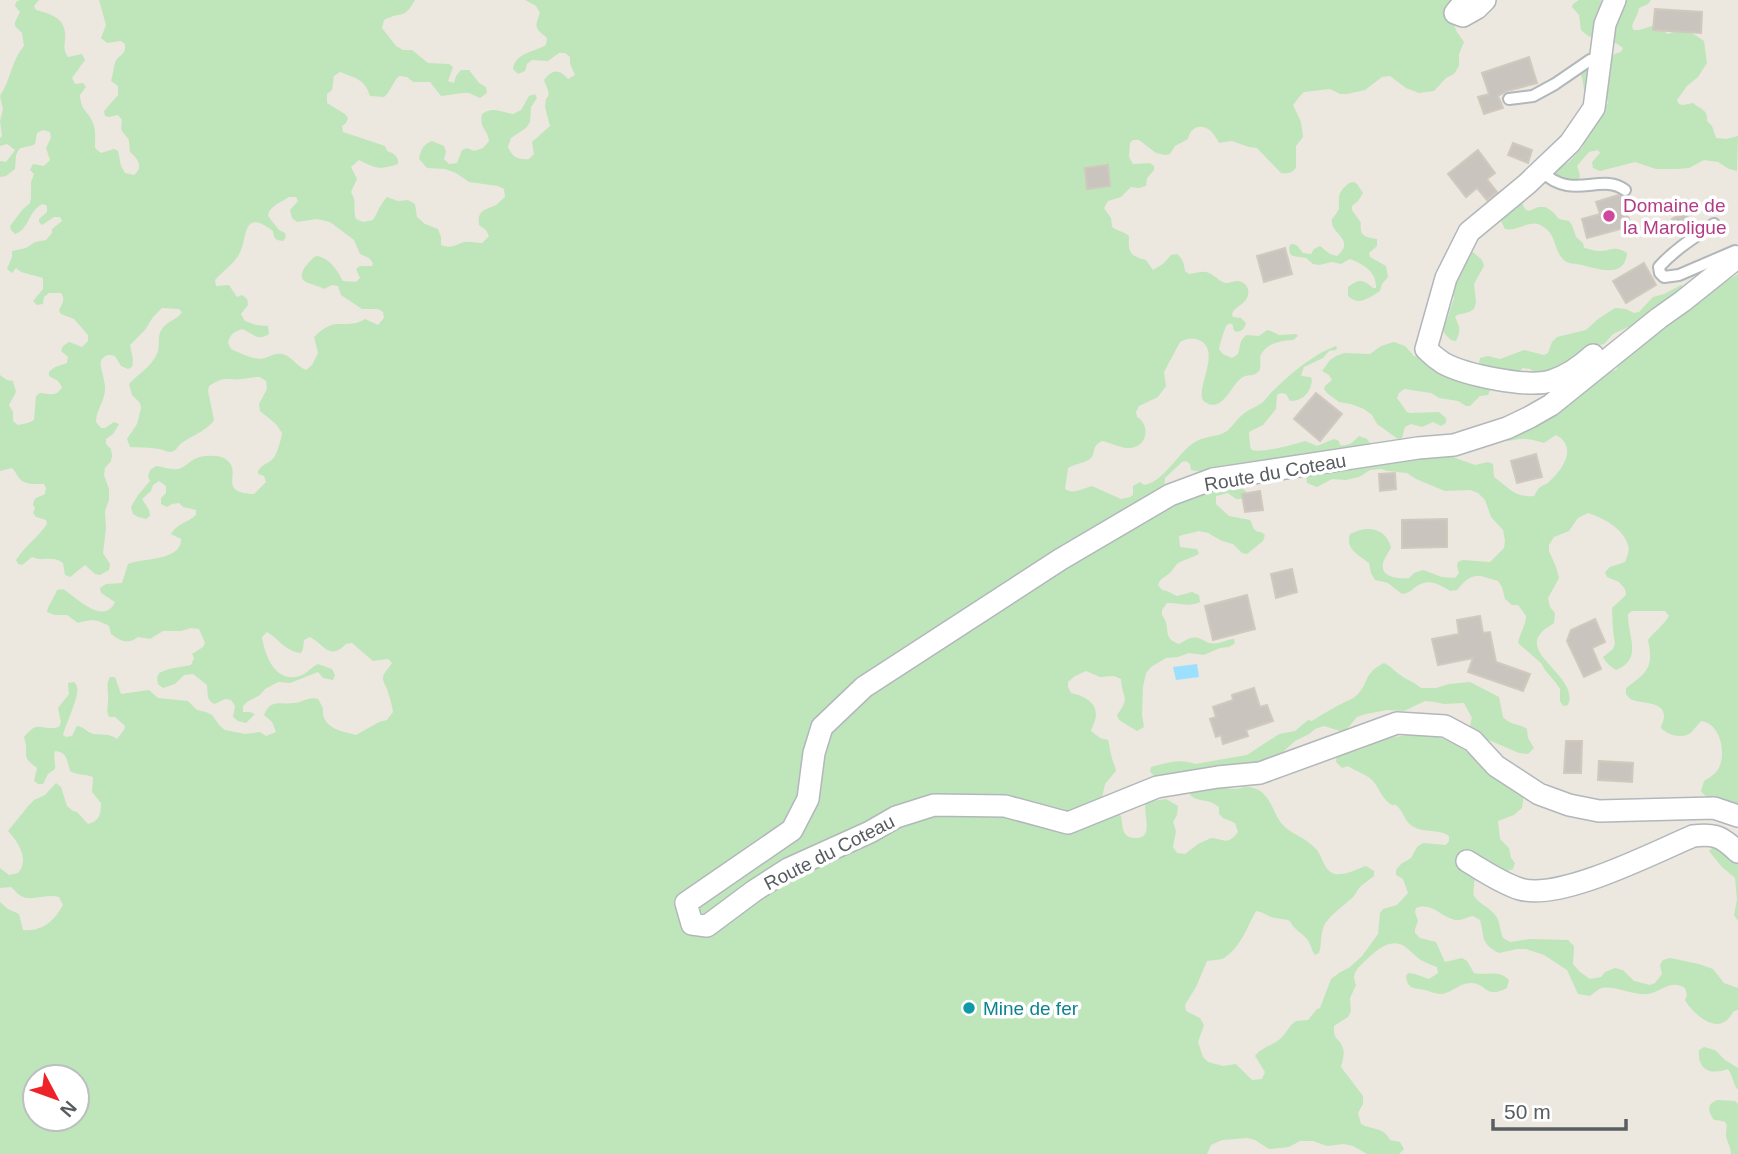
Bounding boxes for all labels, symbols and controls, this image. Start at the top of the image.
place label: Domaine de la Maroligue [1623,195,1727,238]
marker: Domaine de la Maroligue [1601,208,1617,224]
street label: Route du Coteau [1203,450,1348,495]
street label: Route du Coteau [760,810,898,894]
place label: Mine de fer [983,998,1079,1019]
marker: Mine de fer [961,1000,977,1016]
north arrow [21,1063,91,1133]
scale bar [1493,1088,1626,1132]
text: N [56,1097,81,1121]
text: 50 m [1504,1100,1551,1123]

